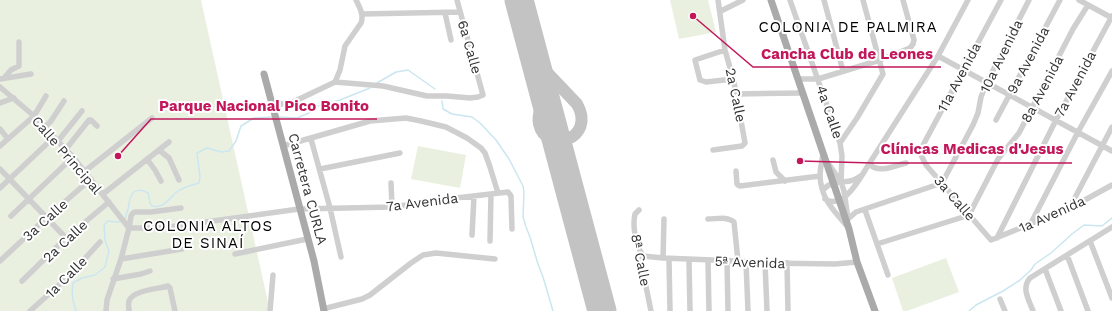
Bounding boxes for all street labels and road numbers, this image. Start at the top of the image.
street label: 10a Avenida [976,17,1026,95]
street label: 6a Calle [455,18,485,76]
street label: 9a Avenida [1004,24,1052,96]
street label: 11a Avenida [934,40,984,114]
street label: 7a Avenida [1051,48,1099,120]
street label: 8a Avenida [1018,53,1066,125]
street label: 2a Calle [722,67,750,123]
street label: 4a Calle [813,83,847,141]
street label: Calle Principal [29,113,106,198]
street label: Carretera CURLA [285,131,331,247]
street label: 3a Calle [931,172,979,224]
street label: 7a Avenida [385,190,459,214]
street label: 1a Avenida [1017,192,1088,236]
street label: 3a Calle [19,196,71,244]
street label: 2a Calle [40,216,90,266]
street label: 8ª Calle [628,232,654,288]
street label: 1a Calle [42,253,90,301]
street label: 5ª Avenida [714,253,786,271]

